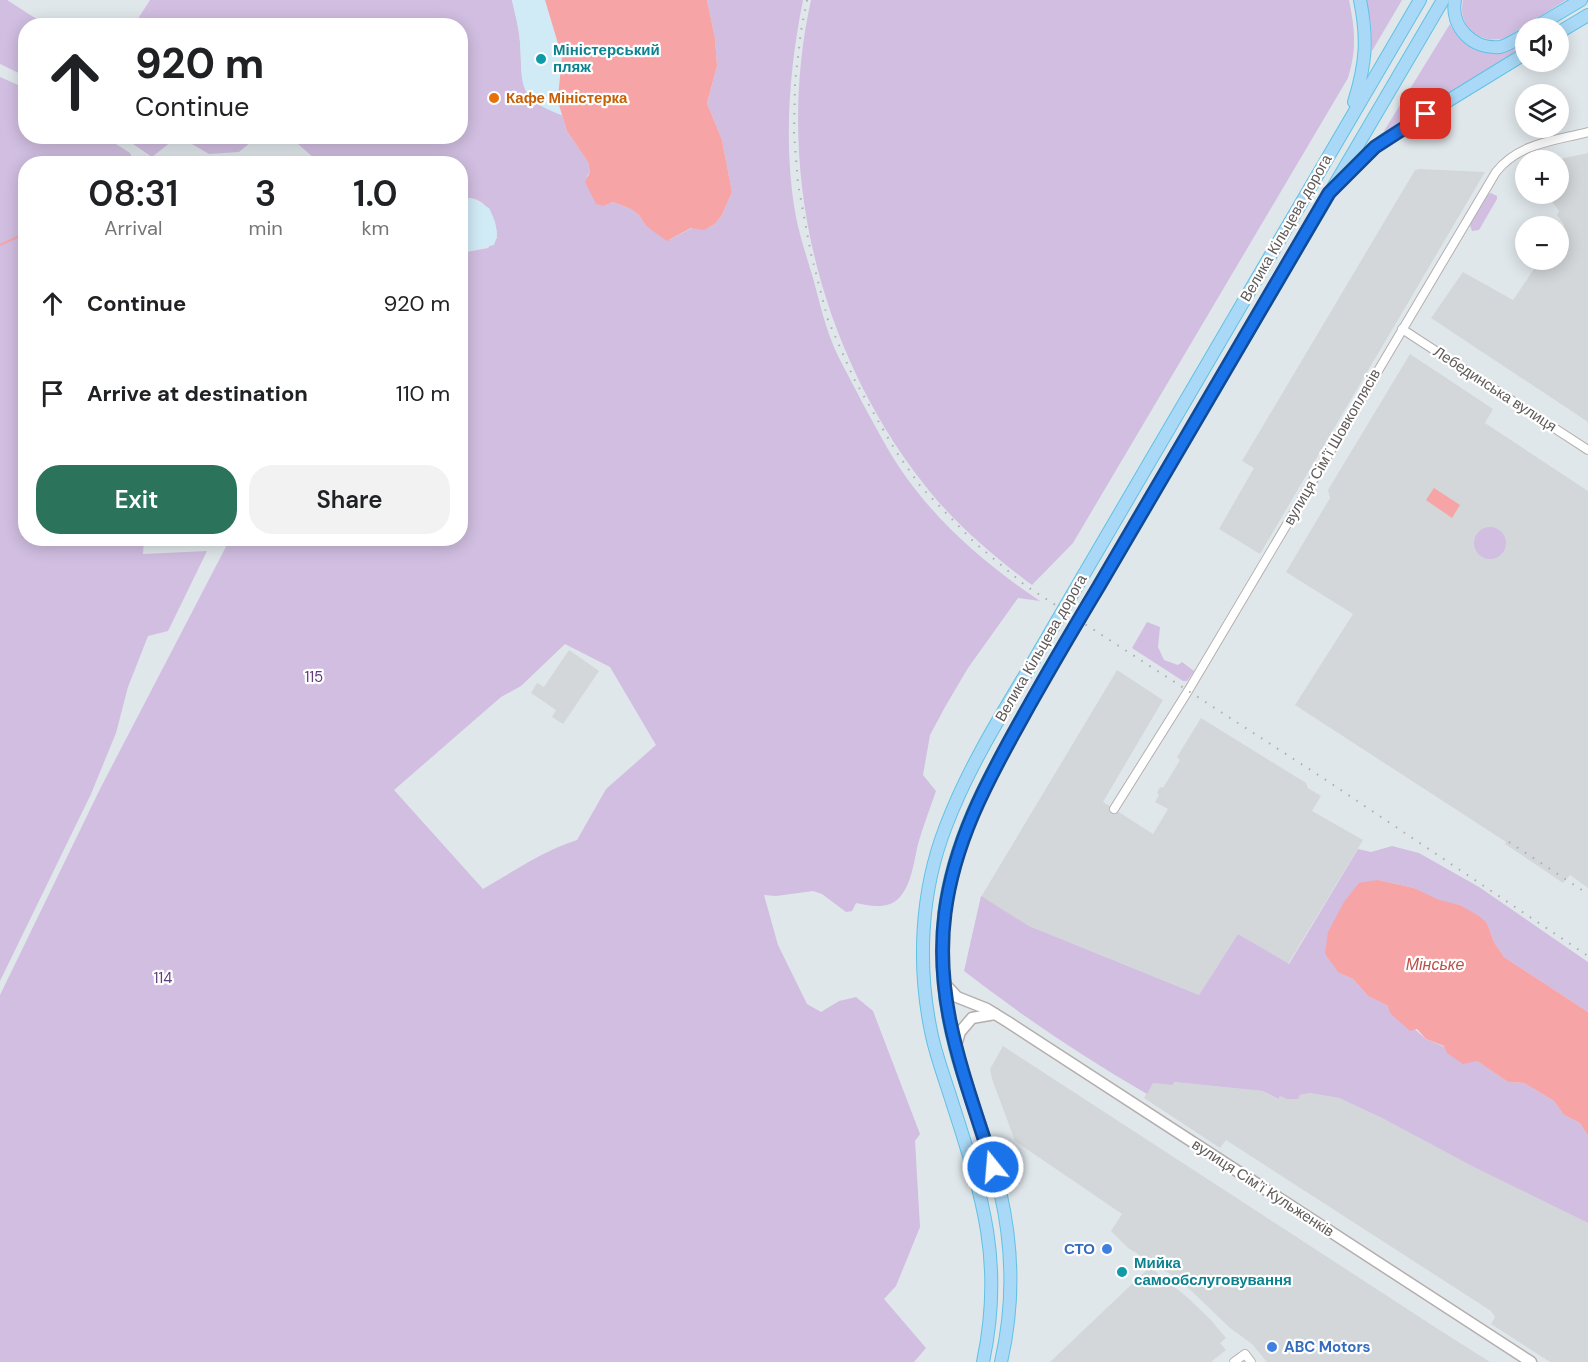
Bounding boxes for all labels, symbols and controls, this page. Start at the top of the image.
map controls [1515,18,1569,270]
button: sound [1515,18,1569,72]
text: 920 m [135,36,264,91]
place label: Міністерський пляж [553,40,660,77]
icon: ahead [36,42,114,120]
marker: Міністерський пляж [534,52,548,66]
button: layers [1515,84,1569,138]
place label: Кафе Міністерка [506,88,628,108]
pin [1400,88,1451,139]
text: Continue [135,89,249,124]
marker: Кафе Міністерка [487,91,501,105]
icon: arrive [1409,97,1442,130]
street label: Велика Кільцева дорога [1236,150,1337,305]
button: + [1515,150,1569,204]
text: 08:31 [88,170,178,217]
text: 3 [255,170,276,217]
text: 1.0 [353,170,398,217]
text: Arrival [104,215,162,241]
text: min [249,215,283,241]
text: km [361,215,389,241]
button: − [1515,216,1569,270]
icon: ahead [36,287,69,320]
text: Continue [87,289,186,318]
text: 920 m [384,289,450,318]
street label: Лебединська вулиця [1430,342,1560,436]
street label: вулиця Сімʼї Шовкоплясів [1279,365,1385,529]
icon: arrive [36,377,69,410]
text: Arrive at destination [87,379,308,408]
text: 110 m [396,379,450,408]
button: Exit [36,465,237,534]
button: Share [249,465,450,534]
street label: Велика Кільцева дорога [991,570,1092,725]
park label: 115 [305,667,323,687]
water label: Мінське [1406,954,1464,975]
park label: 114 [154,968,172,988]
position arrow [961,1135,1025,1199]
street label: вулиця Сімʼї Кульженків [1188,1135,1338,1241]
place label: СТО [1064,1239,1095,1259]
marker: СТО [1100,1242,1114,1256]
place label: Мийка самообслуговування [1134,1253,1292,1290]
marker: Мийка самообслуговування [1115,1265,1129,1279]
place label: ABC Motors [1284,1337,1371,1357]
marker: ABC Motors [1265,1340,1279,1354]

